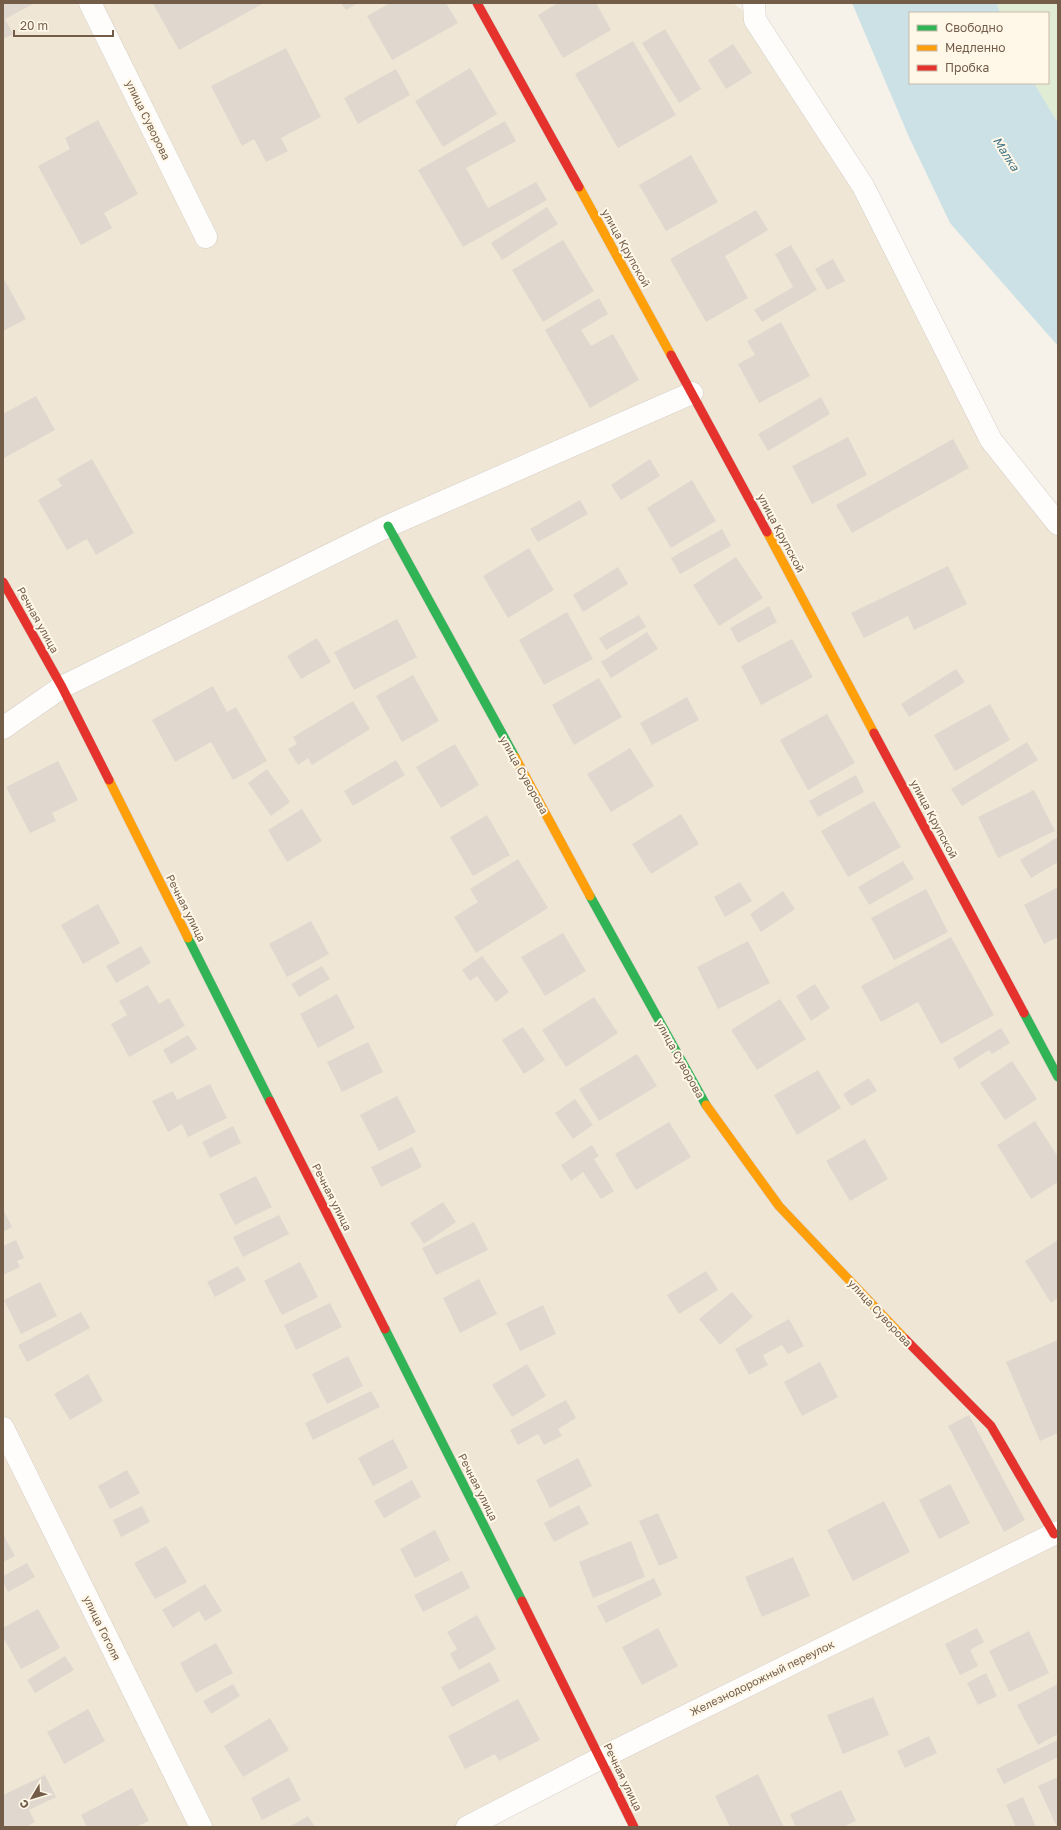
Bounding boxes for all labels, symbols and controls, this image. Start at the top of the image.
scale bar [14,12,113,38]
legend [909,12,1049,84]
text: 20 m [20,18,48,33]
text: Свободно [945,20,1003,35]
text: Медленно [945,40,1005,55]
text: Пробка [945,60,989,75]
street label: улица Суворова [123,78,173,162]
water label: Малка [990,134,1023,175]
street label: улица Крупской [600,206,653,289]
street label: улица Крупской [755,491,808,574]
street label: Речная улица [15,584,62,655]
street label: улица Суворова [498,733,551,816]
street label: улица Крупской [908,777,961,860]
street label: Речная улица [164,872,209,944]
street label: улица Суворова [654,1017,707,1100]
street label: Речная улица [310,1161,355,1233]
street label: улица Суворова [846,1276,915,1349]
street label: Речная улица [456,1451,501,1523]
street label: улица Гоголя [81,1593,124,1662]
street label: Железнодорожный переулок [687,1637,837,1718]
street label: Речная улица [601,1741,645,1813]
north arrow [12,1778,52,1818]
text: С [16,1797,31,1812]

